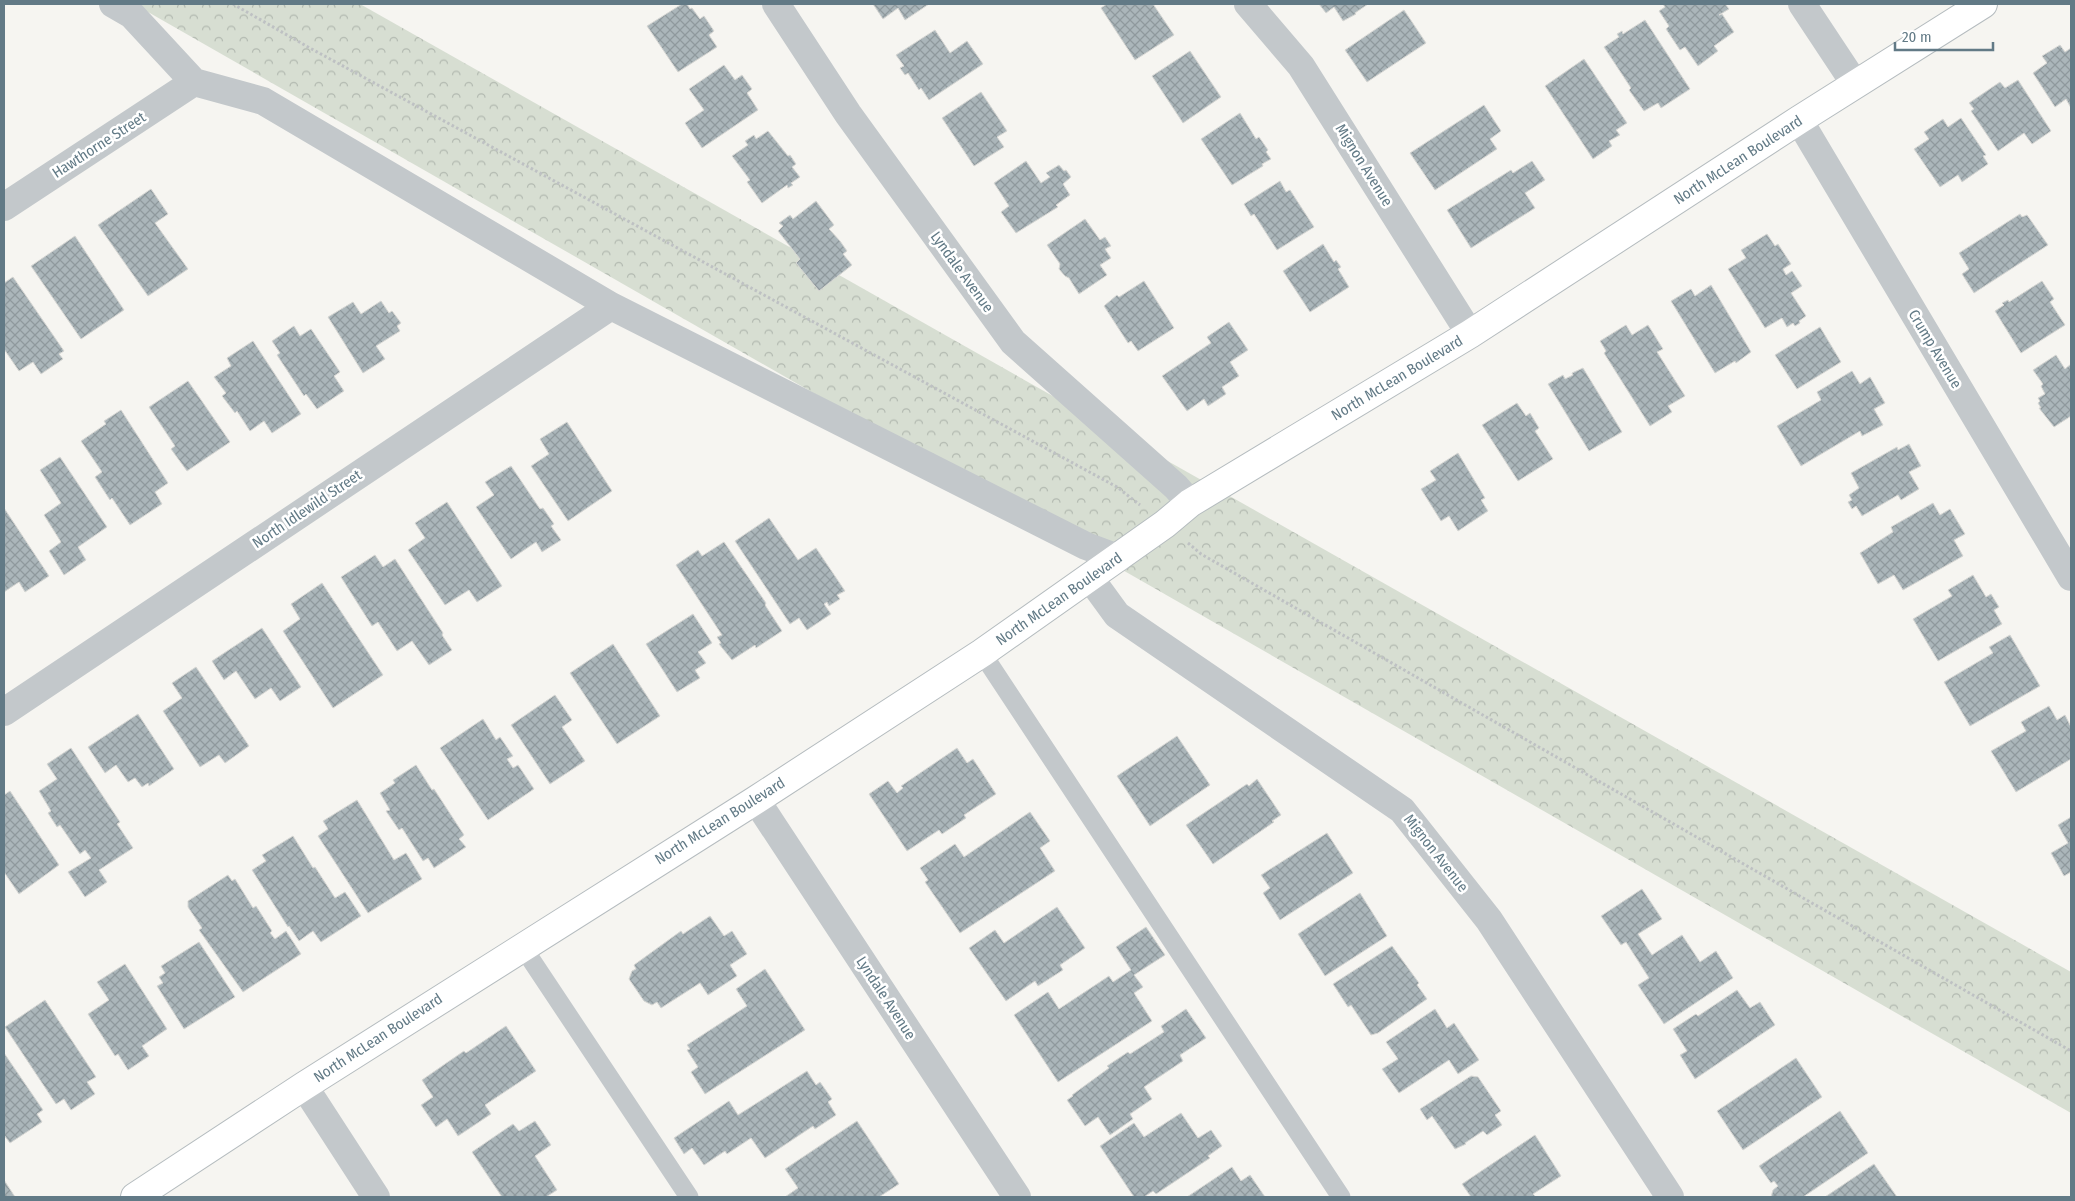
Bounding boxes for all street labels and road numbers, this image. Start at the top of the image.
street label: Hawthorne Street [49,108,149,182]
street label: North McLean Boulevard [1670,112,1806,208]
street label: Mignon Avenue [1332,120,1396,210]
street label: Lyndale Avenue [927,228,997,316]
street label: Crump Avenue [1904,306,1966,392]
street label: North McLean Boulevard [1328,332,1466,424]
street label: North Idlewild Street [249,466,365,552]
street label: North McLean Boulevard [992,549,1126,649]
street label: North McLean Boulevard [652,774,788,868]
street label: Mignon Avenue [1400,811,1472,895]
street label: Lyndale Avenue [852,953,920,1043]
street label: North McLean Boulevard [310,990,446,1086]

